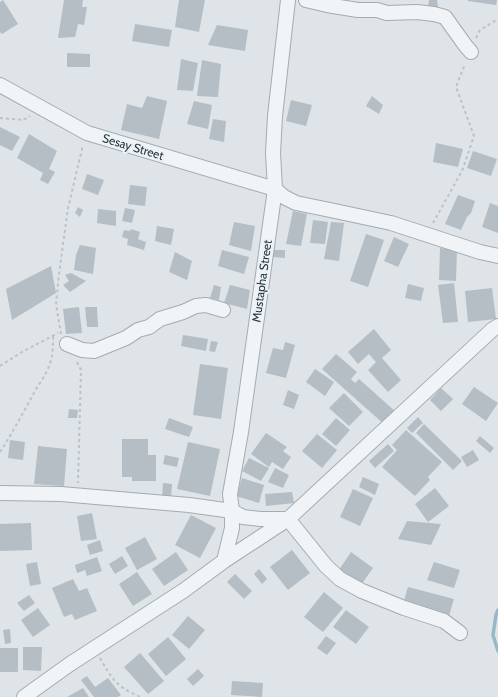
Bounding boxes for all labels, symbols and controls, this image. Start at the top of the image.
street label: Sesay Street [101,130,166,163]
street label: Mustapha Street [248,239,275,323]

